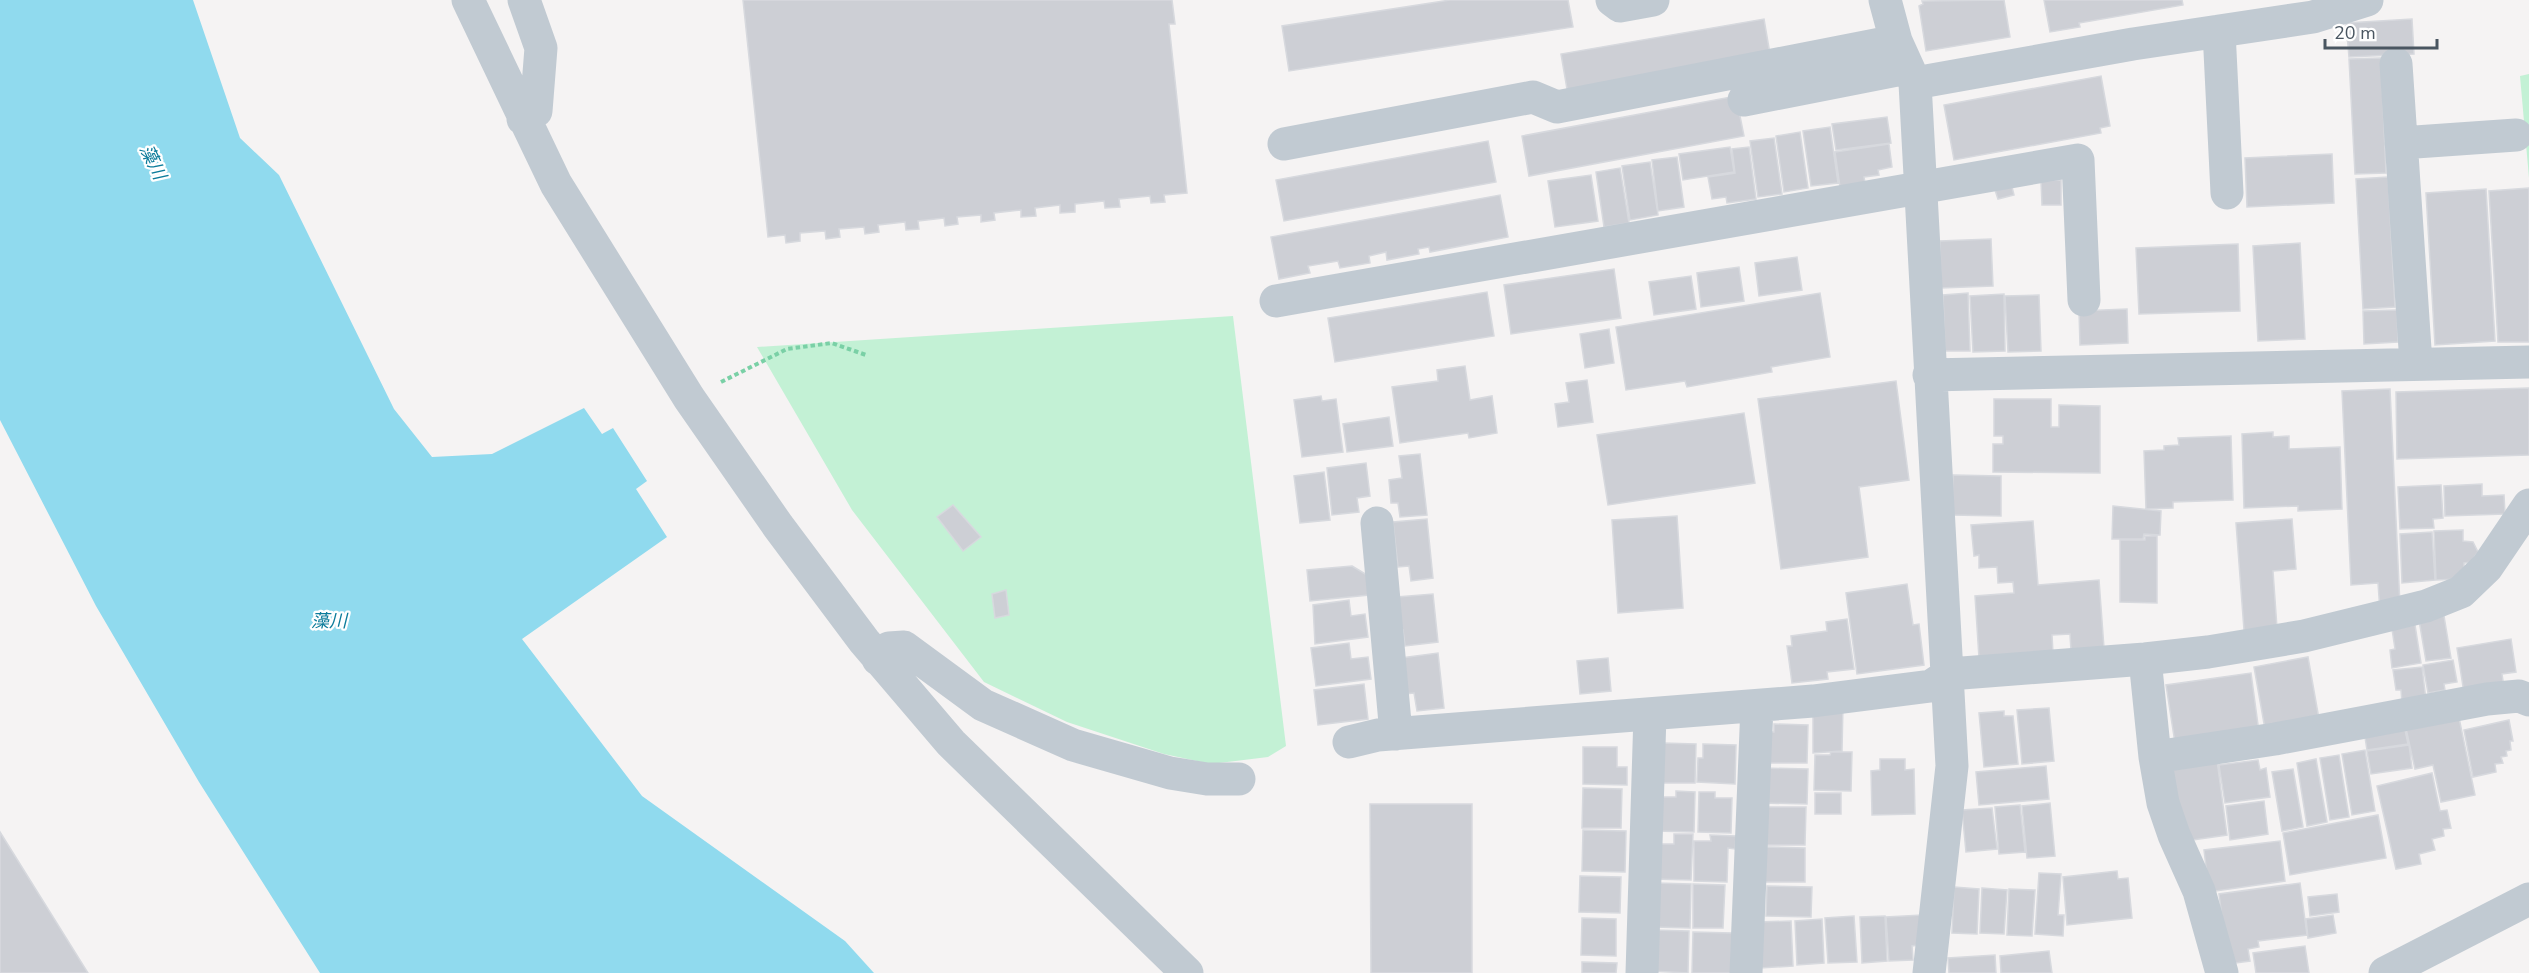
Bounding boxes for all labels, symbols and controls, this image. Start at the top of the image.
scale bar [2325,12,2438,50]
text: 20 m [2334,21,2376,45]
water label: 藻川 [134,141,173,185]
water label: 藻川 [311,609,349,633]

